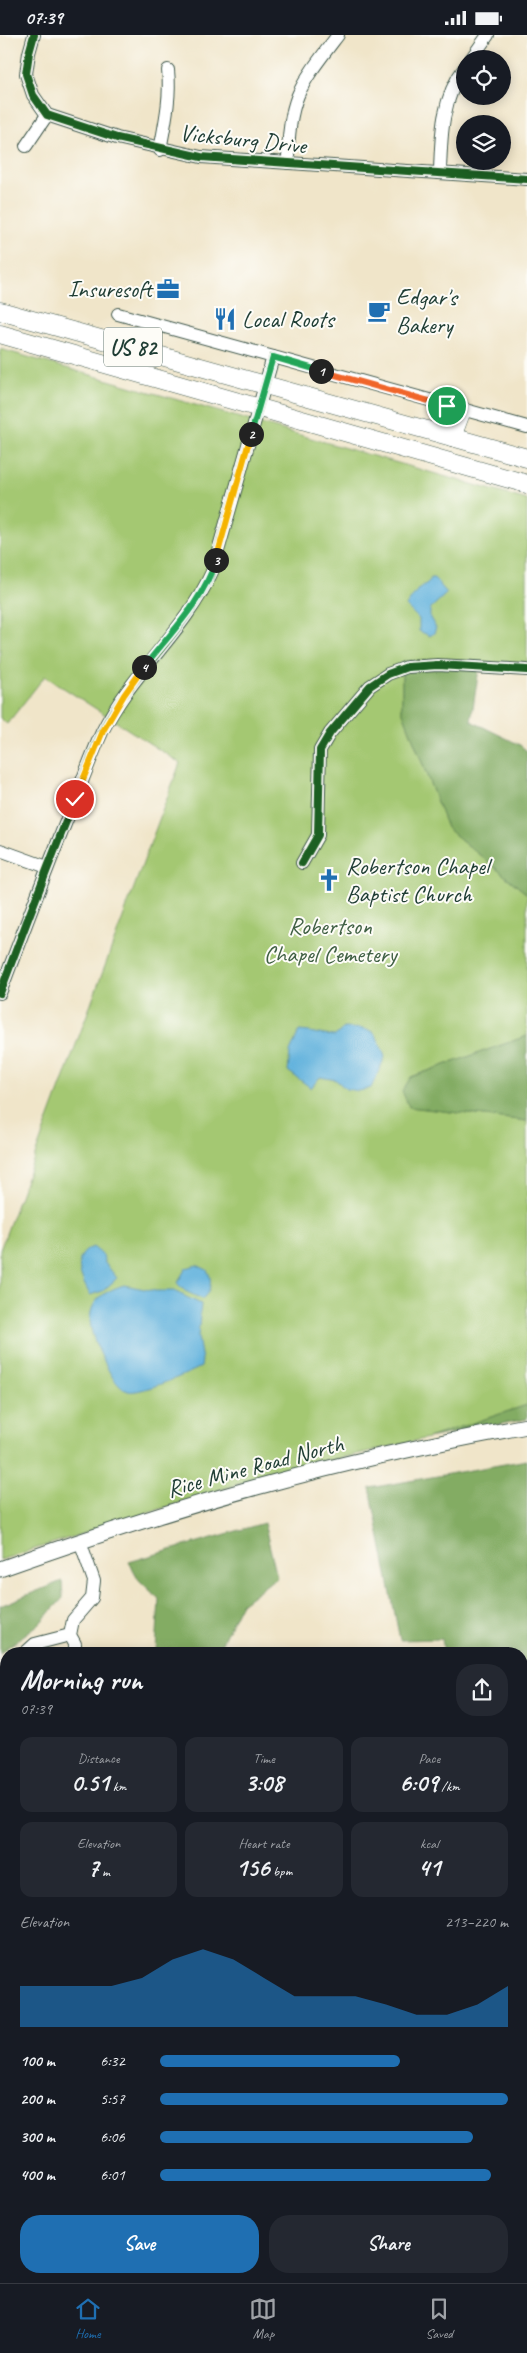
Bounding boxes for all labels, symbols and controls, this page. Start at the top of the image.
text: 07:39 [25,6,63,30]
map controls [456,50,511,170]
button: locate [456,50,511,105]
button: layers [456,115,511,170]
street label: Vicksburg Drive [178,117,310,161]
place label: Insuresoft [68,274,154,304]
office icon: Insuresoft [155,276,181,302]
place label: Edgar's Bakery [396,282,460,340]
cafe icon: Edgar's Bakery [366,298,392,324]
place label: Local Roots [242,304,337,334]
restaurant icon: Local Roots [212,306,238,332]
road number: US 82 [104,327,162,367]
pin: 1 [308,359,334,383]
text: 1 [318,363,325,380]
pin [426,385,468,427]
icon: arrive [433,392,461,420]
pin: 2 [238,421,264,447]
text: 2 [248,426,255,443]
pin: 3 [204,547,228,573]
text: 3 [213,552,220,569]
pin: 4 [132,655,156,679]
text: 4 [141,659,148,676]
pin [54,778,96,820]
icon: check [61,785,89,813]
place label: Robertson Chapel Baptist Church [346,851,493,909]
church icon: Robertson Chapel Baptist Church [316,867,342,893]
park label: Robertson Chapel Cemetery [264,911,398,969]
street label: Rice Mine Road North [164,1428,347,1504]
text: Morning run [20,1662,142,1697]
button: share [456,1664,508,1716]
text: 07:39 [20,1699,52,1719]
text: Distance [78,1750,120,1767]
text: Time [253,1750,275,1767]
text: Pace [419,1750,440,1767]
text: 0.51 [71,1767,109,1799]
text: 3:08 [245,1767,283,1799]
text: 6:09 [399,1767,438,1799]
text: km [109,1778,126,1795]
text: /km [438,1778,460,1795]
text: Elevation [77,1835,120,1852]
text: Heart rate [238,1835,290,1852]
text: kcal [420,1835,439,1852]
text: 7 [87,1852,99,1884]
text: 156 [236,1852,270,1884]
text: 41 [418,1852,441,1884]
text: m [99,1863,110,1880]
text: bpm [270,1863,292,1880]
text: Elevation [20,1912,69,1932]
text: 213–220 m [445,1912,508,1932]
text: 100 m [20,2051,55,2071]
text: 6:32 [100,2051,125,2071]
text: 200 m [20,2089,55,2109]
text: 5:57 [100,2089,125,2109]
text: 300 m [20,2127,55,2147]
text: 6:06 [100,2127,125,2147]
text: 400 m [20,2165,55,2185]
text: 6:01 [100,2165,125,2185]
button: Save [20,2215,259,2273]
button: Share [269,2215,508,2273]
tab: Home [74,2295,102,2342]
tab: Map [249,2295,277,2342]
tab: Saved [425,2295,453,2342]

